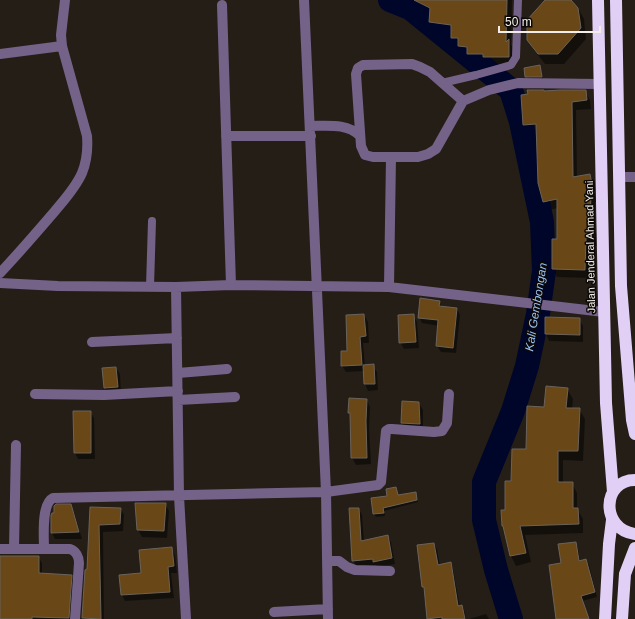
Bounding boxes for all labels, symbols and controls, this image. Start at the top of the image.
scale bar [499,8,600,34]
text: 50 m [505,15,532,29]
street label: Jalan Jenderal Ahmad Yani [583,180,597,314]
water label: Kali Gembongan [522,261,550,352]

